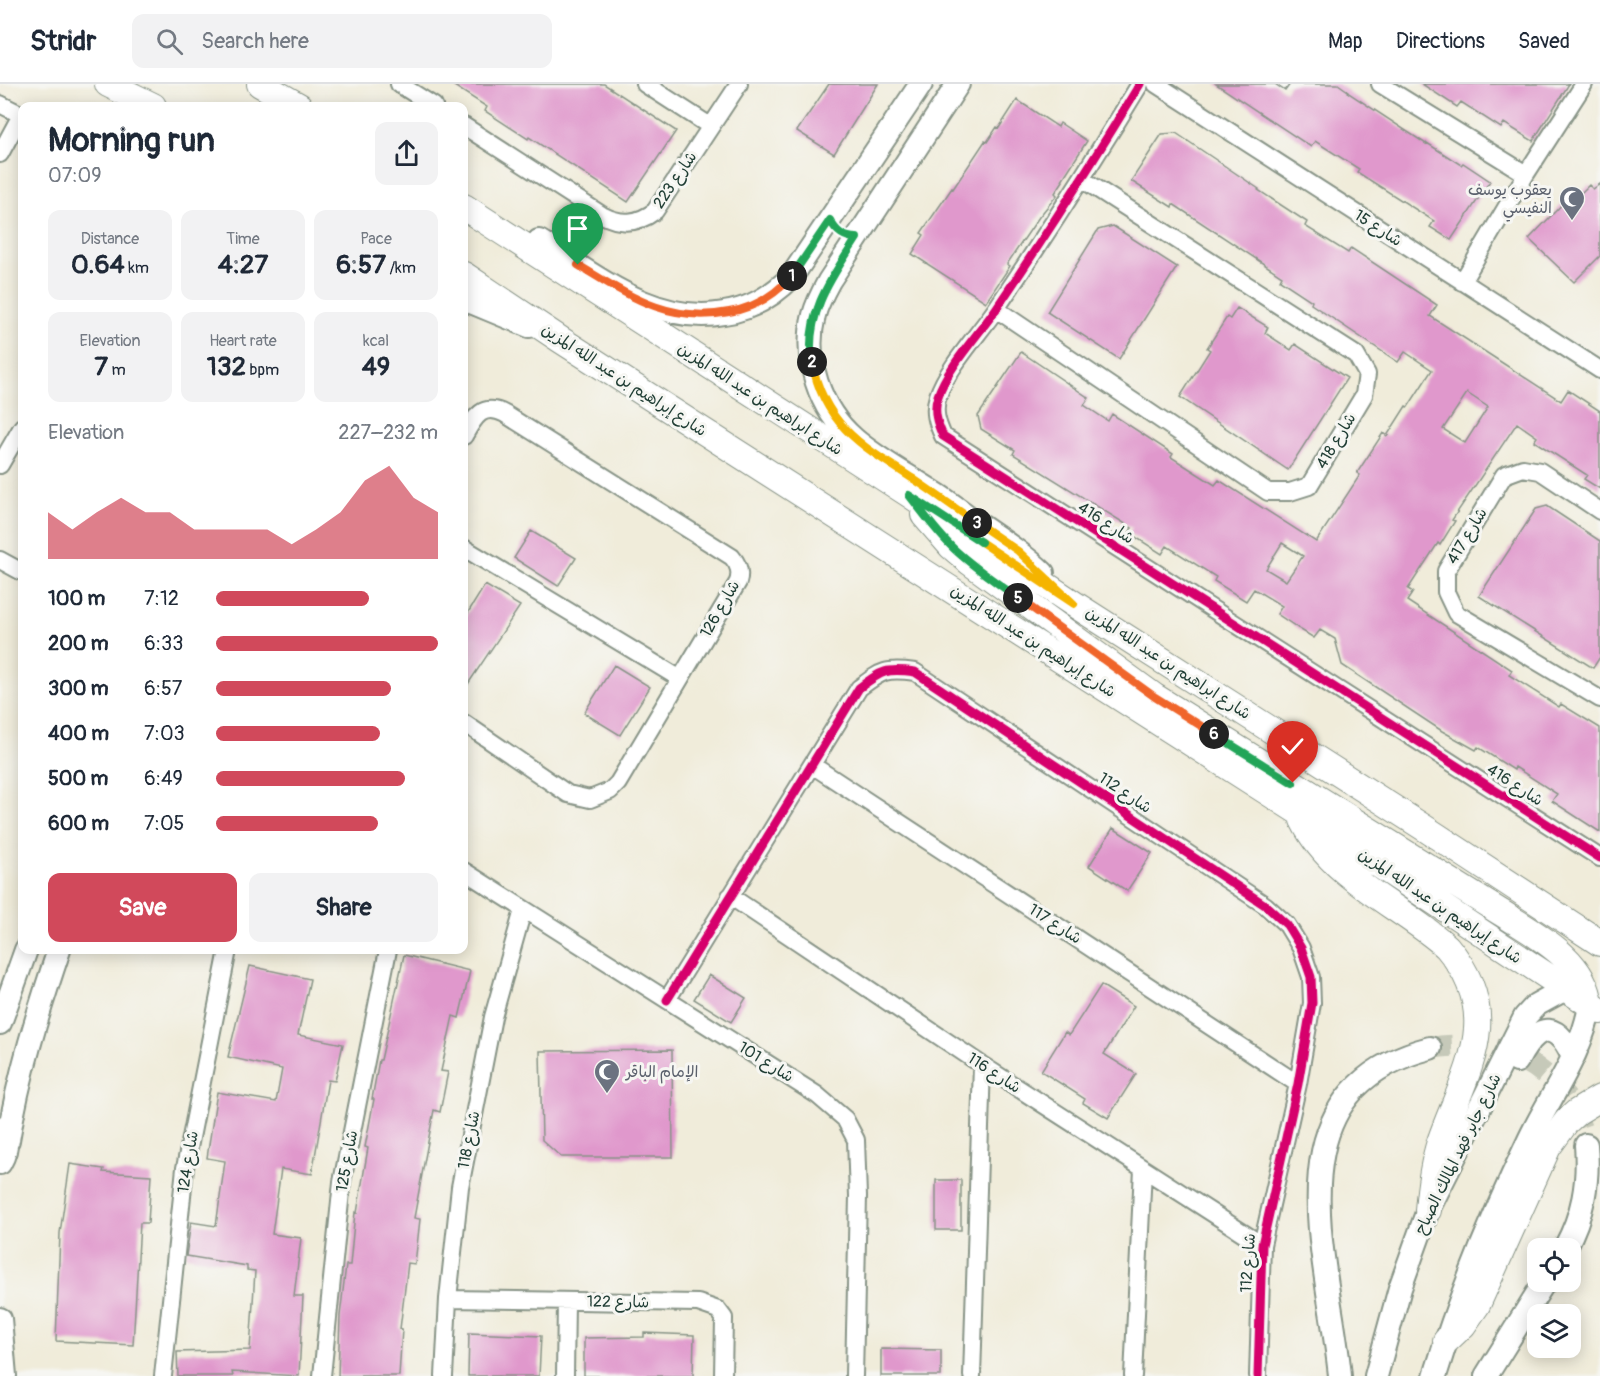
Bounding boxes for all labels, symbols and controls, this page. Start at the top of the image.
search box [132,14,552,68]
text: Stridr [30,24,96,59]
icon: search [153,25,186,58]
text: Search here [201,27,309,55]
text: Map [1328,28,1363,55]
text: Directions [1396,28,1485,55]
text: Saved [1518,28,1570,55]
text: Morning run [48,120,215,161]
button: share [375,122,438,185]
street label: شارع 223 [649,148,702,213]
text: 07:09 [48,163,102,188]
place label: يعقوب يوسف النفيسي [1468,180,1552,222]
mosque icon: يعقوب يوسف النفيسي [1557,184,1587,222]
pin [552,203,603,265]
street label: شارع 15 [1350,205,1406,252]
icon: arrive [561,212,594,245]
text: Distance [81,229,139,249]
text: Time [226,229,260,249]
text: Pace [360,229,392,249]
text: 0.64 [71,249,125,281]
text: 4:27 [218,249,268,281]
text: 6:57 [336,249,386,281]
text: km [125,258,149,278]
text: /km [386,258,416,278]
pin: 1 [777,261,807,291]
text: 1 [789,266,795,286]
street label: شارع إبراهيم بن عبد الله المزين [537,319,710,443]
text: Elevation [80,331,140,351]
text: Heart rate [209,331,277,351]
text: kcal [363,331,389,351]
street label: شارع ابراهيم بن عبد الله المزين [673,338,846,462]
pin: 2 [797,347,827,377]
text: 7 [94,351,108,383]
text: 132 [207,351,246,383]
text: 49 [362,351,390,383]
text: 2 [808,352,816,372]
text: m [108,360,126,380]
text: bpm [246,360,279,380]
street label: شارع 418 [1312,409,1361,473]
text: Elevation [48,420,124,445]
text: 227–232 m [338,420,438,445]
street label: شارع 416 [1074,497,1138,549]
street label: شارع 417 [1442,504,1492,568]
pin: 3 [962,508,992,538]
text: 3 [973,513,981,533]
street label: شارع 126 [696,577,745,642]
street label: شارع إبراهيم بن عبد الله المزين [946,580,1119,704]
pin: 5 [1003,583,1033,613]
text: 100 m [48,586,105,611]
text: 7:12 [144,586,179,611]
text: 5 [1014,588,1022,608]
street label: شارع ابراهيم بن عبد الله المزين [1081,602,1254,726]
text: 200 m [48,631,109,656]
text: 6:33 [144,631,183,656]
text: 300 m [48,676,109,701]
text: 6:57 [144,676,182,701]
pin: 6 [1199,719,1229,749]
text: 400 m [48,721,109,746]
text: 7:03 [144,721,185,746]
pin [1267,721,1318,783]
text: 6 [1209,724,1219,744]
icon: check [1276,730,1309,763]
street label: شارع 416 [1483,759,1547,811]
text: 500 m [48,766,108,791]
text: 6:49 [144,766,183,791]
street label: شارع 112 [1094,768,1155,819]
text: 600 m [48,811,109,836]
text: 7:05 [144,811,184,836]
street label: شارع إبراهيم بن عبد الله المزين [1353,844,1526,970]
button: Save [48,873,237,942]
button: Share [249,873,438,942]
street label: شارع 117 [1024,900,1085,949]
street label: شارع 101 [734,1037,797,1088]
street label: شارع 116 [963,1048,1025,1099]
mosque icon: الإمام الباقر [592,1057,622,1095]
place label: الإمام الباقر [624,1062,698,1084]
street label: شارع جابر فهد المالك الصباح [1410,1070,1507,1238]
street label: شارع 118 [454,1109,485,1171]
street label: شارع 125 [332,1129,363,1193]
street label: شارع 124 [173,1130,204,1195]
street label: شارع 112 [1236,1233,1261,1293]
map controls [1527,1238,1581,1358]
button: locate [1527,1238,1581,1292]
street label: شارع 122 [587,1291,649,1314]
button: layers [1527,1304,1581,1358]

